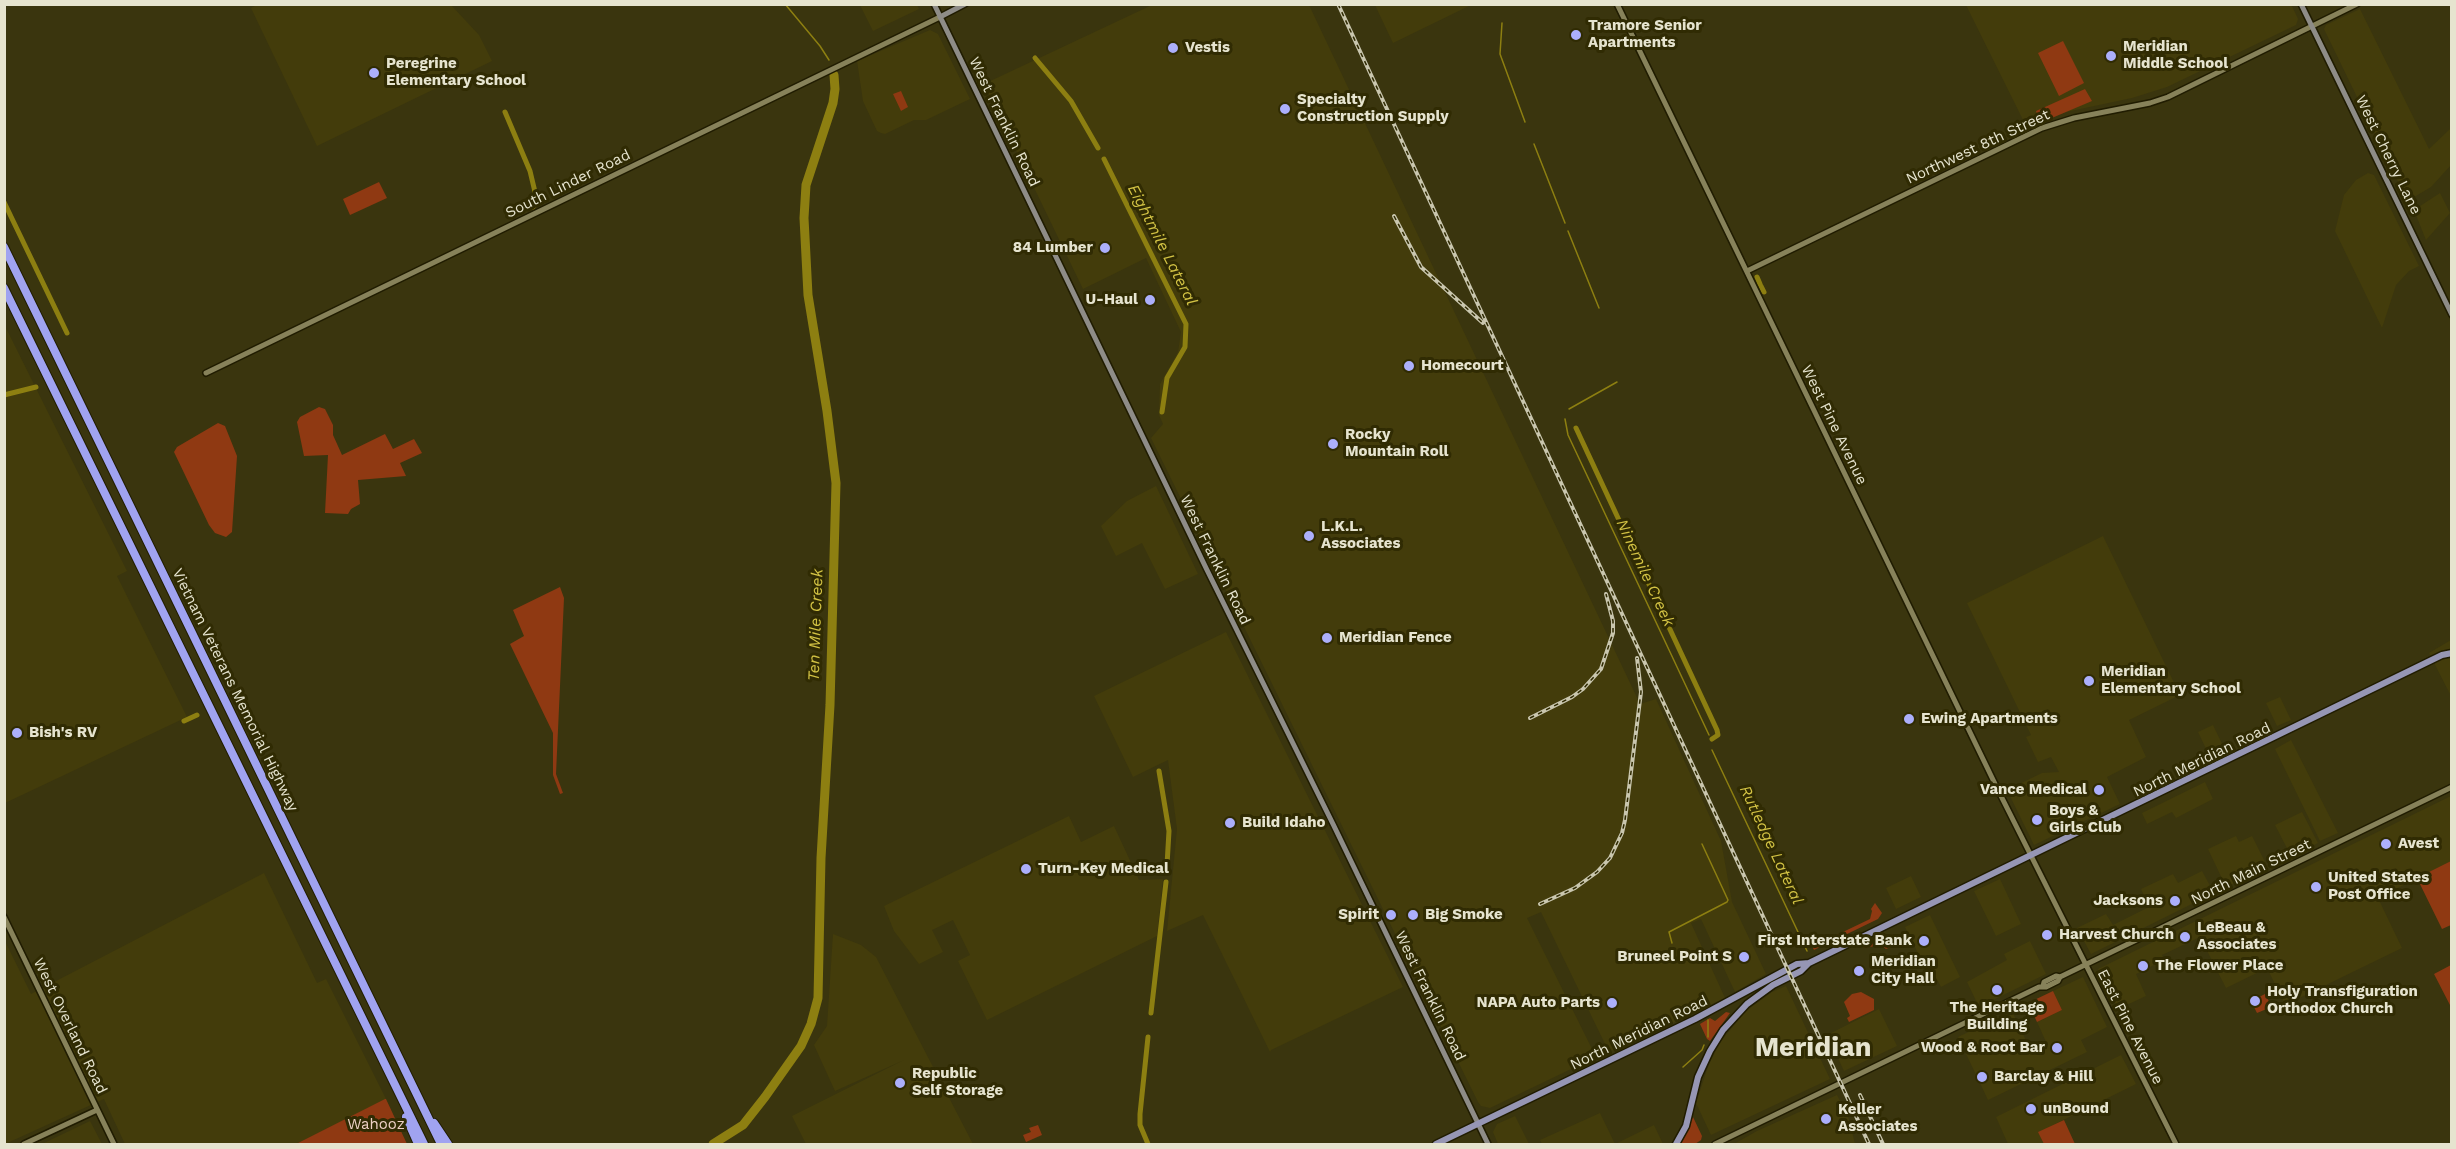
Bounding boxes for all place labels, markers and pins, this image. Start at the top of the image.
place label: Tramore Senior Apartments [1588,17,1702,52]
marker: Tramore Senior Apartments [1569,28,1583,42]
place label: Meridian Middle School [2123,38,2228,73]
place label: Vestis [1185,39,1230,57]
marker: Vestis [1166,41,1180,55]
marker: Meridian Middle School [2104,49,2118,63]
place label: Peregrine Elementary School [386,55,526,90]
marker: Peregrine Elementary School [367,66,381,80]
place label: Specialty Construction Supply [1297,91,1449,126]
marker: Specialty Construction Supply [1278,102,1292,116]
place label: 84 Lumber [1013,239,1093,257]
marker: 84 Lumber [1098,241,1112,255]
place label: U-Haul [1085,291,1138,309]
marker: U-Haul [1143,293,1157,307]
place label: Homecourt [1421,357,1503,375]
marker: Homecourt [1402,359,1416,373]
place label: Rocky Mountain Roll [1345,426,1448,461]
marker: Rocky Mountain Roll [1326,437,1340,451]
place label: L.K.L. Associates [1321,518,1401,553]
marker: L.K.L. Associates [1302,529,1316,543]
place label: Meridian Fence [1339,629,1452,647]
marker: Meridian Fence [1320,631,1334,645]
place label: Meridian Elementary School [2101,663,2241,698]
marker: Meridian Elementary School [2082,674,2096,688]
place label: Ewing Apartments [1921,710,2058,728]
marker: Ewing Apartments [1902,712,1916,726]
place label: Bish's RV [29,724,97,742]
marker: Bish's RV [10,726,24,740]
place label: Vance Medical [1980,781,2087,799]
marker: Vance Medical [2092,783,2106,797]
place label: Boys & Girls Club [2049,802,2122,837]
marker: Boys & Girls Club [2030,813,2044,827]
place label: Build Idaho [1242,814,1326,832]
marker: Build Idaho [1223,816,1237,830]
place label: Avest [2398,835,2439,853]
marker: Avest [2379,837,2393,851]
place label: Turn-Key Medical [1038,860,1169,878]
marker: Turn-Key Medical [1019,862,1033,876]
place label: United States Post Office [2328,869,2429,904]
marker: United States Post Office [2309,880,2323,894]
place label: Jacksons [2093,892,2163,910]
marker: Jacksons [2168,894,2182,908]
place label: Spirit [1338,906,1379,924]
place label: Big Smoke [1425,906,1503,924]
marker: Spirit [1384,908,1398,922]
marker: Big Smoke [1406,908,1420,922]
place label: LeBeau & Associates [2197,919,2277,954]
place label: Harvest Church [2059,926,2174,944]
marker: Harvest Church [2040,928,2054,942]
marker: LeBeau & Associates [2178,930,2192,944]
place label: First Interstate Bank [1758,932,1912,950]
marker: First Interstate Bank [1917,934,1931,948]
place label: Bruneel Point S [1617,948,1732,966]
marker: Bruneel Point S [1737,950,1751,964]
place label: Meridian City Hall [1871,953,1936,988]
place label: The Flower Place [2155,957,2283,975]
marker: The Flower Place [2136,959,2150,973]
marker: Meridian City Hall [1852,964,1866,978]
marker: The Heritage Building [1990,983,2004,997]
place label: Holy Transfiguration Orthodox Church [2267,983,2418,1018]
place label: NAPA Auto Parts [1477,994,1600,1012]
marker: Holy Transfiguration Orthodox Church [2248,994,2262,1008]
marker: NAPA Auto Parts [1605,996,1619,1010]
place label: The Heritage Building [1949,999,2045,1034]
place label: Wood & Root Bar [1921,1039,2045,1057]
marker: Wood & Root Bar [2050,1041,2064,1055]
place label: Republic Self Storage [912,1065,1003,1100]
place label: Barclay & Hill [1994,1068,2093,1086]
marker: Barclay & Hill [1975,1070,1989,1084]
marker: Republic Self Storage [893,1076,907,1090]
place label: unBound [2043,1100,2109,1118]
place label: Keller Associates [1838,1101,1918,1136]
marker: unBound [2024,1102,2038,1116]
marker: Keller Associates [1819,1112,1833,1126]

